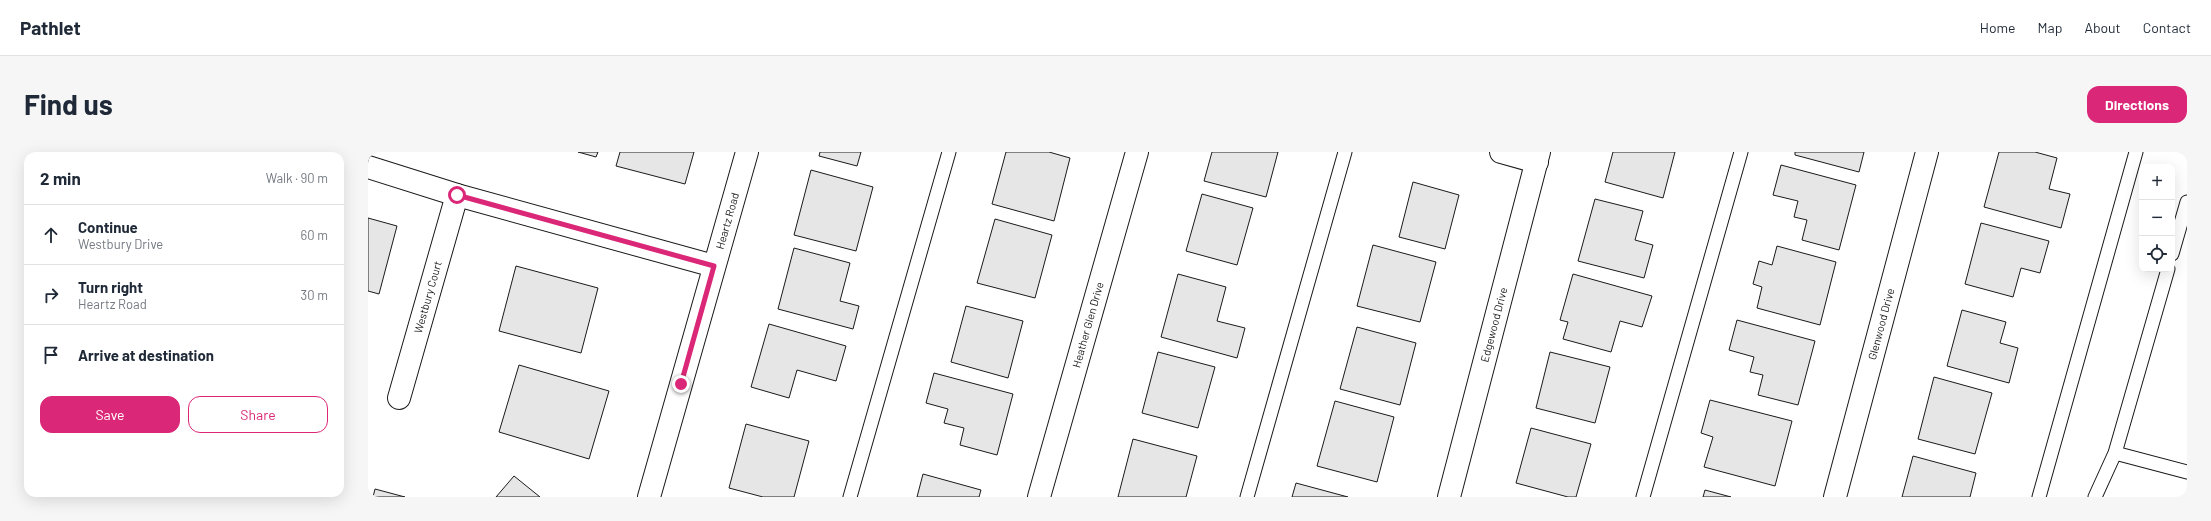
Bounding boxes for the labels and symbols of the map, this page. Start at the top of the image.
route start [448,186,466,204]
street label: Heartz Road [713,191,741,251]
street label: Westbury Court [411,259,444,334]
street label: Heather Glen Drive [1069,280,1106,369]
street label: Edgewood Drive [1477,286,1509,363]
street label: Glenwood Drive [1865,287,1896,361]
route end [672,375,690,393]

